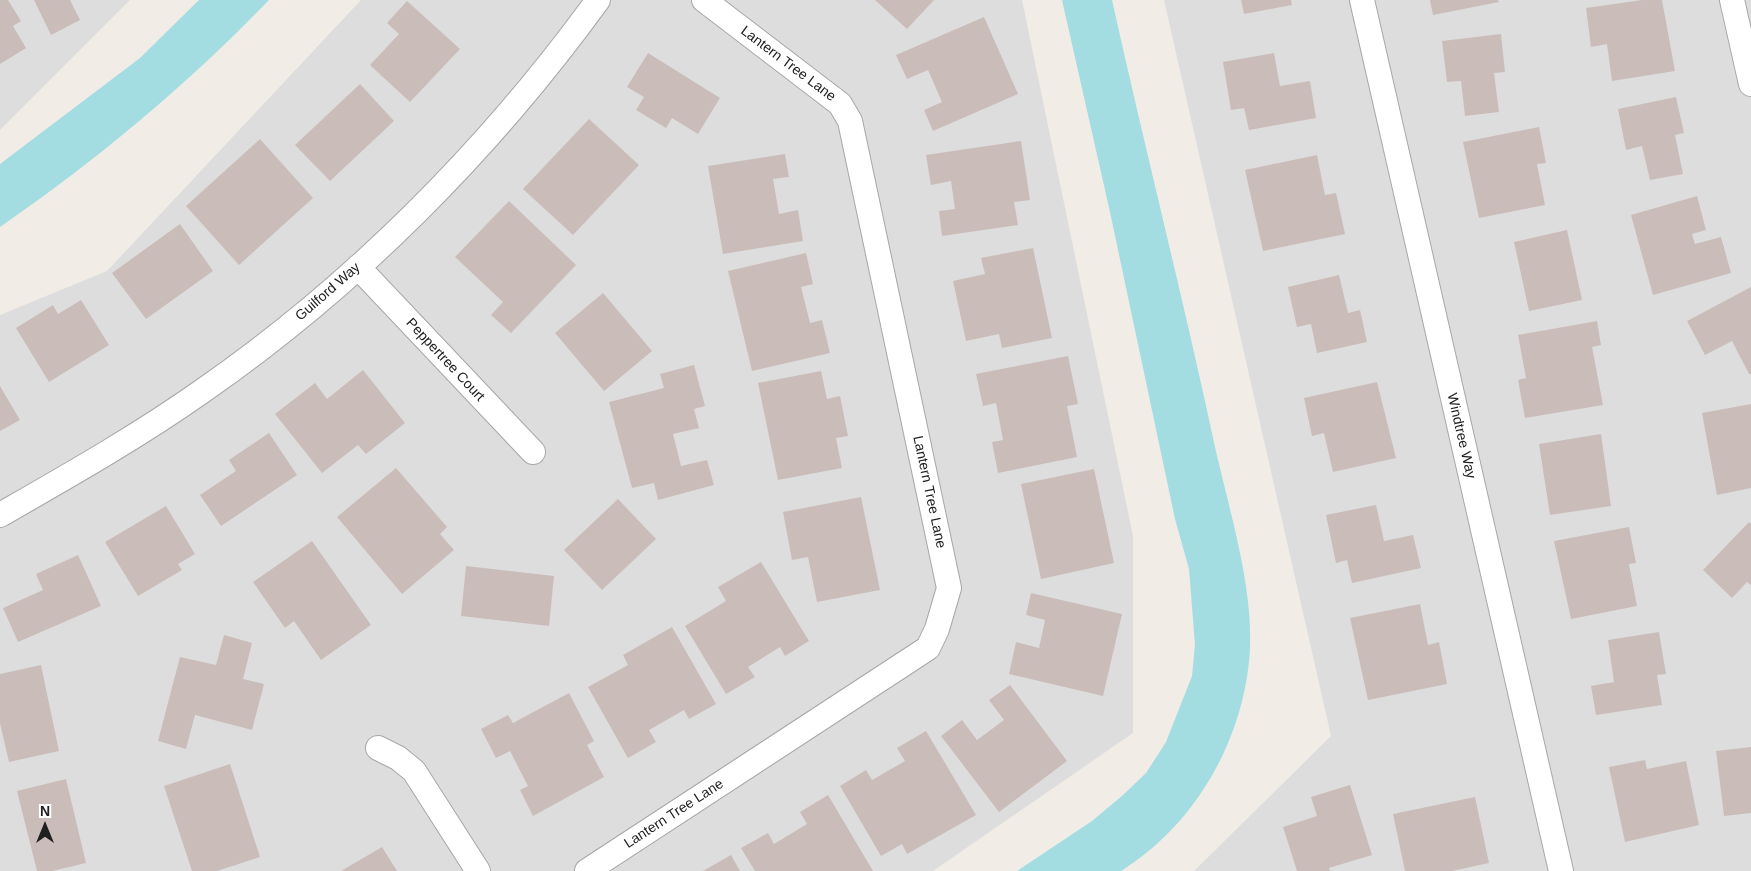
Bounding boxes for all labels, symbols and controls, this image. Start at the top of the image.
street label: Lantern Tree Lane [737,23,839,105]
street label: Guilford Way [292,259,364,325]
street label: Peppertree Court [402,315,488,405]
street label: Windtree Way [1443,392,1479,480]
street label: Lantern Tree Lane [909,434,949,550]
street label: Lantern Tree Lane [621,776,727,852]
north arrow [20,801,70,851]
text: N [40,803,50,819]

